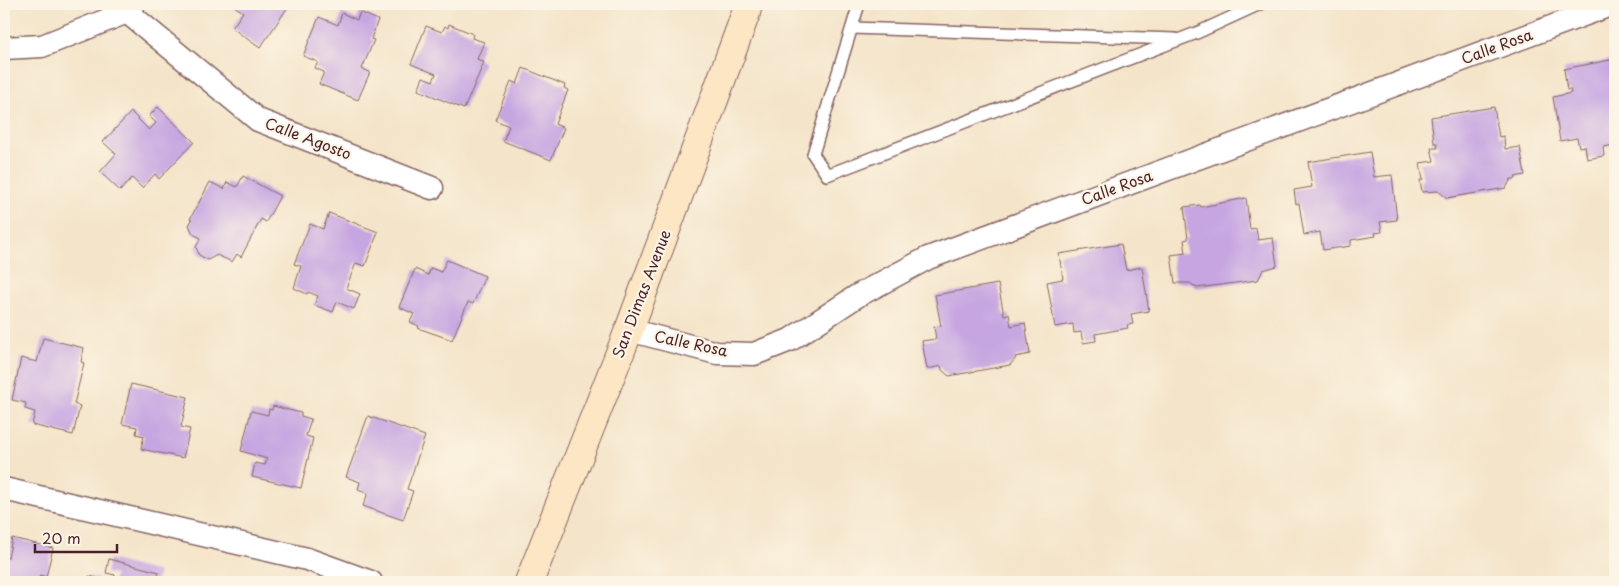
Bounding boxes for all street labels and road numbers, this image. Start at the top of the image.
street label: Calle Rosa [1458,22,1536,69]
street label: Calle Agosto [262,111,355,165]
street label: Calle Rosa [1078,163,1156,210]
street label: San Dimas Avenue [605,226,676,361]
street label: Calle Rosa [653,324,731,362]

